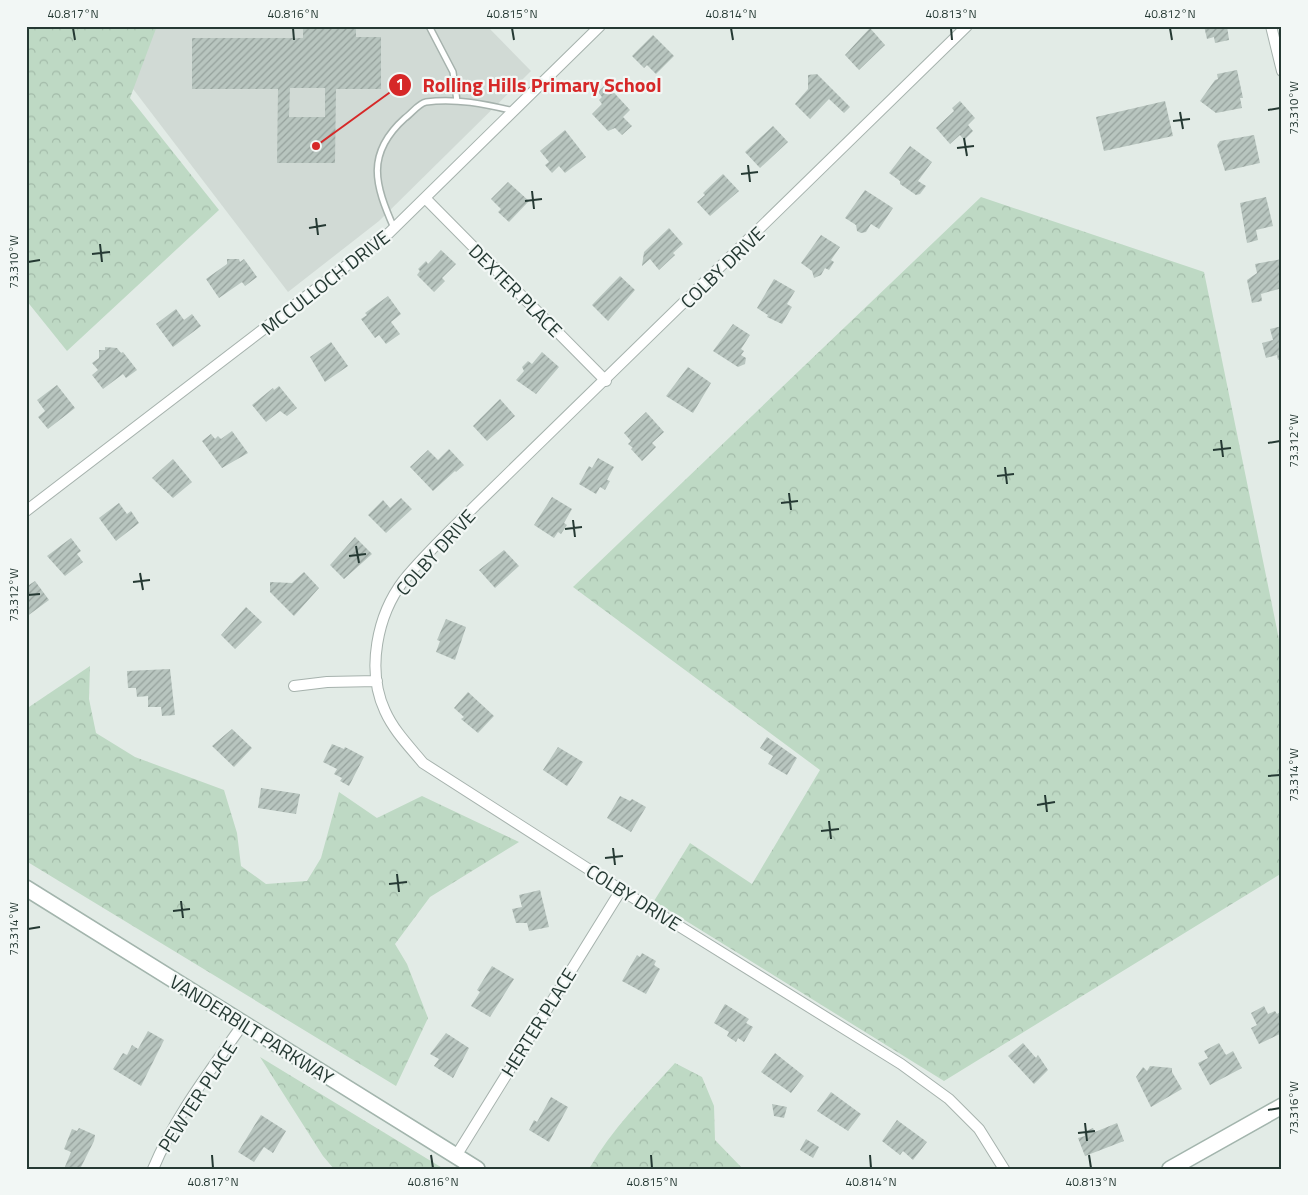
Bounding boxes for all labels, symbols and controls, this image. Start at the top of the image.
text: 40.817°N [47,4,99,23]
text: 40.816°N [267,4,319,23]
text: 40.815°N [486,4,538,23]
text: 40.814°N [705,4,757,23]
text: 40.813°N [925,4,977,23]
text: 40.812°N [1144,4,1196,23]
callout: Rolling Hills Primary School [387,67,671,102]
text: Rolling Hills Primary School [422,69,662,100]
text: 1 [396,73,404,96]
text: 73.310°W [1284,81,1303,135]
street label: COLBY DRIVE [673,219,771,315]
street label: MCCULLOCH DRIVE [254,222,396,342]
text: 73.310°W [4,235,23,289]
street label: DEXTER PLACE [463,237,569,343]
text: 73.312°W [1284,414,1303,468]
street label: COLBY DRIVE [388,502,482,602]
text: 73.312°W [4,568,23,622]
text: 73.314°W [1284,748,1303,802]
street label: COLBY DRIVE [581,856,687,938]
text: 73.314°W [4,902,23,956]
street label: HERTER PLACE [493,962,583,1082]
street label: VANDERBILT PARKWAY [164,967,340,1092]
street label: PEWTER PLACE [150,1035,244,1157]
text: 73.316°W [1284,1081,1303,1135]
text: 40.817°N [187,1172,239,1191]
text: 40.816°N [407,1172,459,1191]
text: 40.815°N [626,1172,678,1191]
text: 40.814°N [845,1172,897,1191]
text: 40.813°N [1065,1172,1117,1191]

